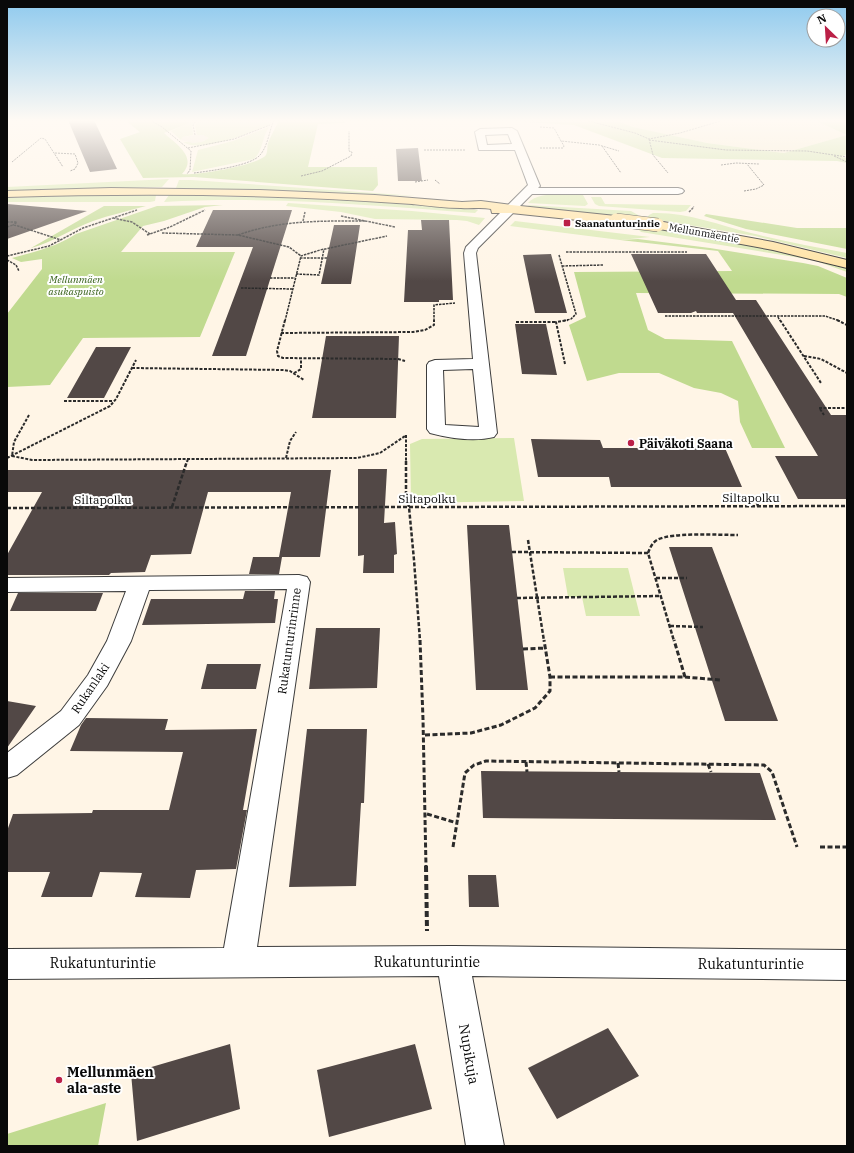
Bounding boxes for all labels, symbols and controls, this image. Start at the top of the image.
north arrow [806,8,846,48]
text: N [815,11,829,27]
place label: Saanatunturintie [575,217,660,230]
marker: Saanatunturintie [562,218,572,228]
street label: Mellunmäentie [668,220,740,246]
park label: Mellunmäen asukaspuisto [48,273,104,298]
place label: Päiväkoti Saana [639,436,733,451]
marker: Päiväkoti Saana [626,438,636,448]
street label: Siltapolku [722,490,780,505]
street label: Siltapolku [398,491,456,506]
street label: Siltapolku [74,492,132,507]
street label: Rukatunturinrinne [274,587,304,695]
street label: Rukanlaki [68,660,112,716]
street label: Rukatunturintie [374,953,480,971]
street label: Rukatunturintie [50,954,156,972]
street label: Rukatunturintie [698,955,804,973]
street label: Nupikuja [455,1022,483,1086]
place label: Mellunmäen ala-aste [67,1063,154,1097]
marker: Mellunmäen ala-aste [54,1075,64,1085]

